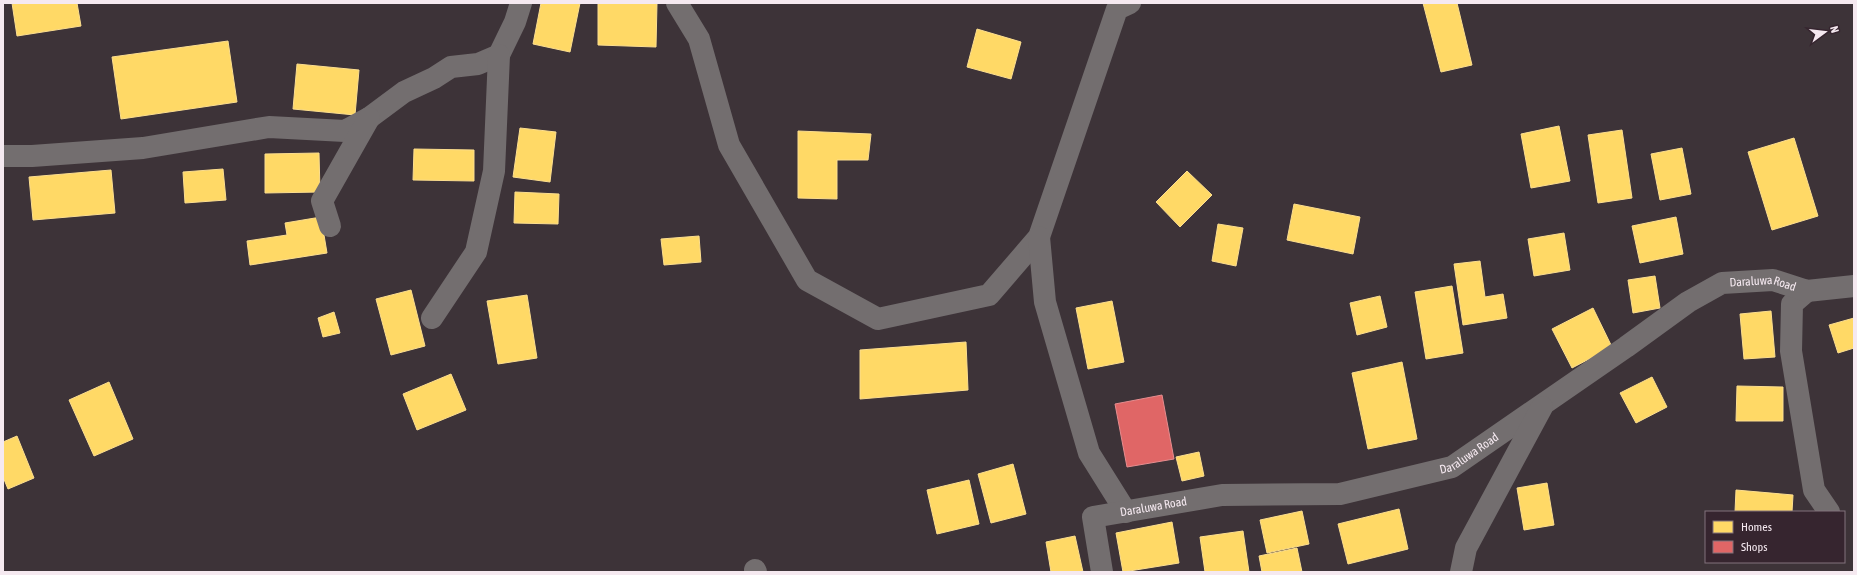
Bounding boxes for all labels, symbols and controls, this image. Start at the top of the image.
north arrow [1805,12,1845,52]
text: N [1828,25,1841,34]
street label: Daraluwa Road [1729,273,1798,294]
street label: Daraluwa Road [1438,430,1501,477]
street label: Daraluwa Road [1119,494,1188,519]
legend [1705,511,1845,563]
text: Homes [1741,520,1772,534]
text: Shops [1741,540,1767,554]

